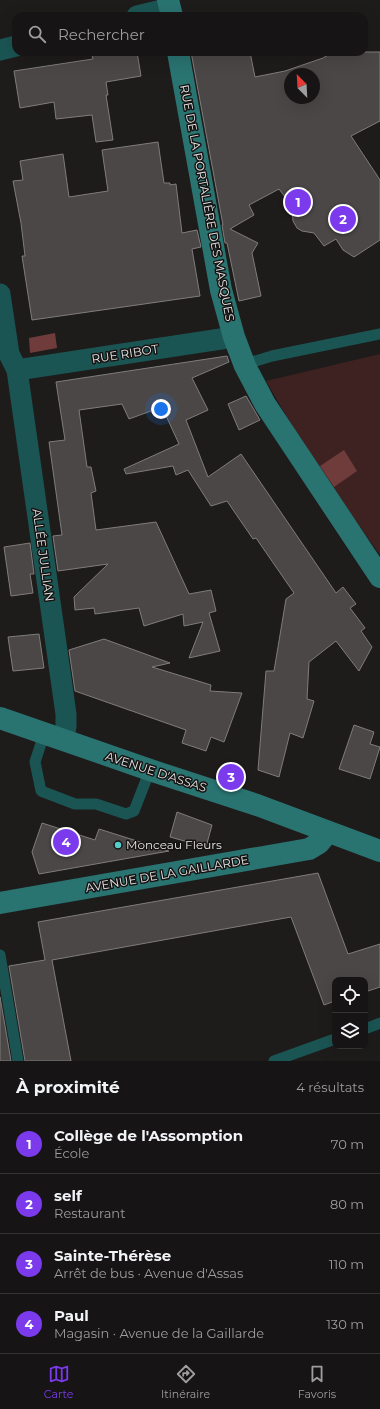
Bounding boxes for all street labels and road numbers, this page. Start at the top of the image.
street label: RUE DE LA PORTALIÈRE DES MASQUES [177,83,238,323]
street label: RUE RIBOT [90,341,160,366]
street label: ALLÉE JULLIAN [30,508,57,602]
street label: AVENUE D'ASSAS [104,748,209,795]
street label: AVENUE DE LA GAILLARDE [84,852,250,895]

